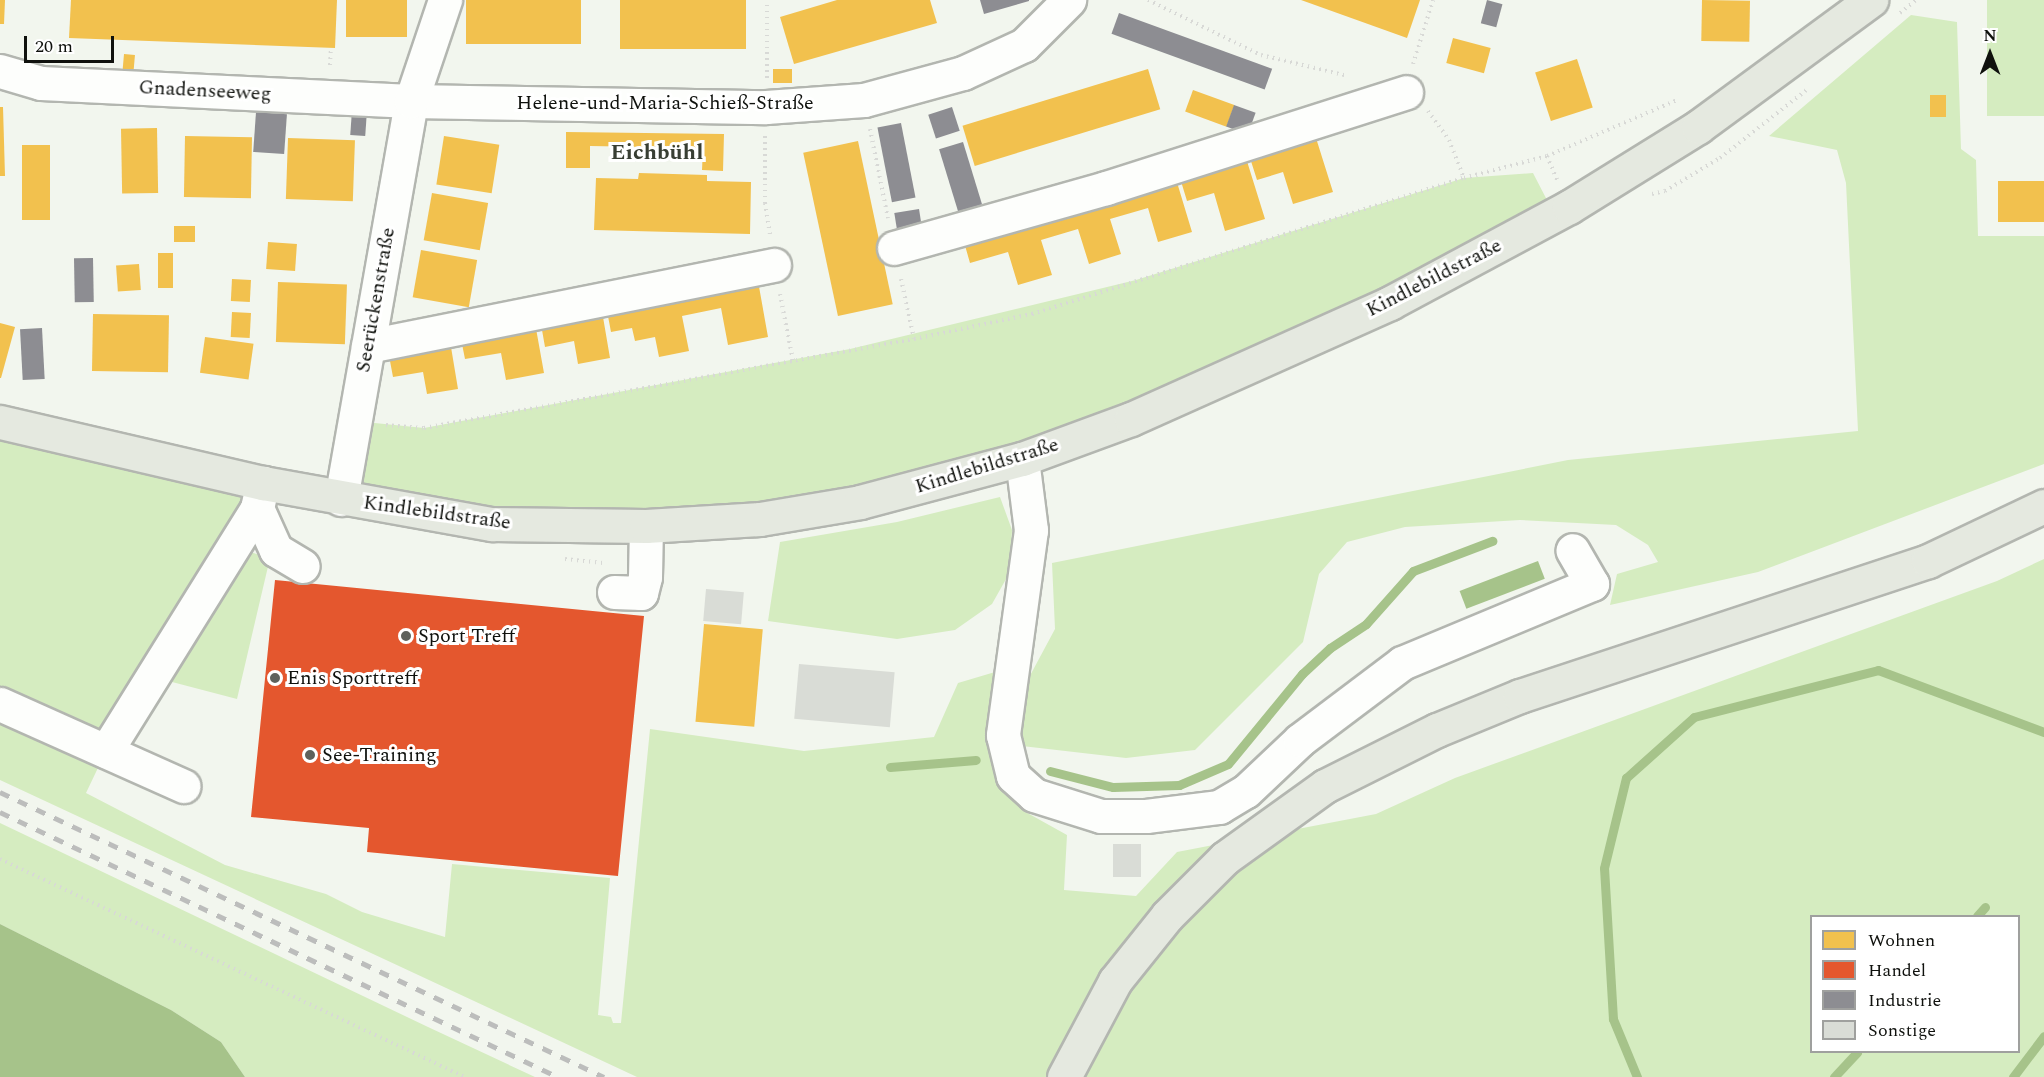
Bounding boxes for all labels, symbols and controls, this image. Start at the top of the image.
scale bar [27,24,117,62]
north arrow [1960,24,2020,84]
text: N [1983,24,1997,48]
text: 20 m [35,33,73,60]
street label: Gnadenseeweg [138,76,272,106]
street label: Helene-und-Maria-Schieß-Straße [516,91,814,115]
district label: Eichbühl [611,140,703,166]
street label: Seerückenstraße [351,226,401,374]
street label: Kindlebildstraße [1362,234,1506,322]
street label: Kindlebildstraße [912,433,1062,499]
street label: Kindlebildstraße [362,491,512,535]
place label: Sport Treff [418,624,515,648]
marker: Sport Treff [399,629,413,643]
place label: Enis Sporttreff [287,666,418,690]
marker: Enis Sporttreff [268,671,282,685]
place label: See-Training [322,743,437,767]
marker: See-Training [303,748,317,762]
legend [1810,915,2020,1053]
text: Wohnen [1868,927,1935,954]
text: Handel [1868,957,1926,984]
text: Industrie [1868,987,1941,1014]
text: Sonstige [1868,1017,1936,1044]

